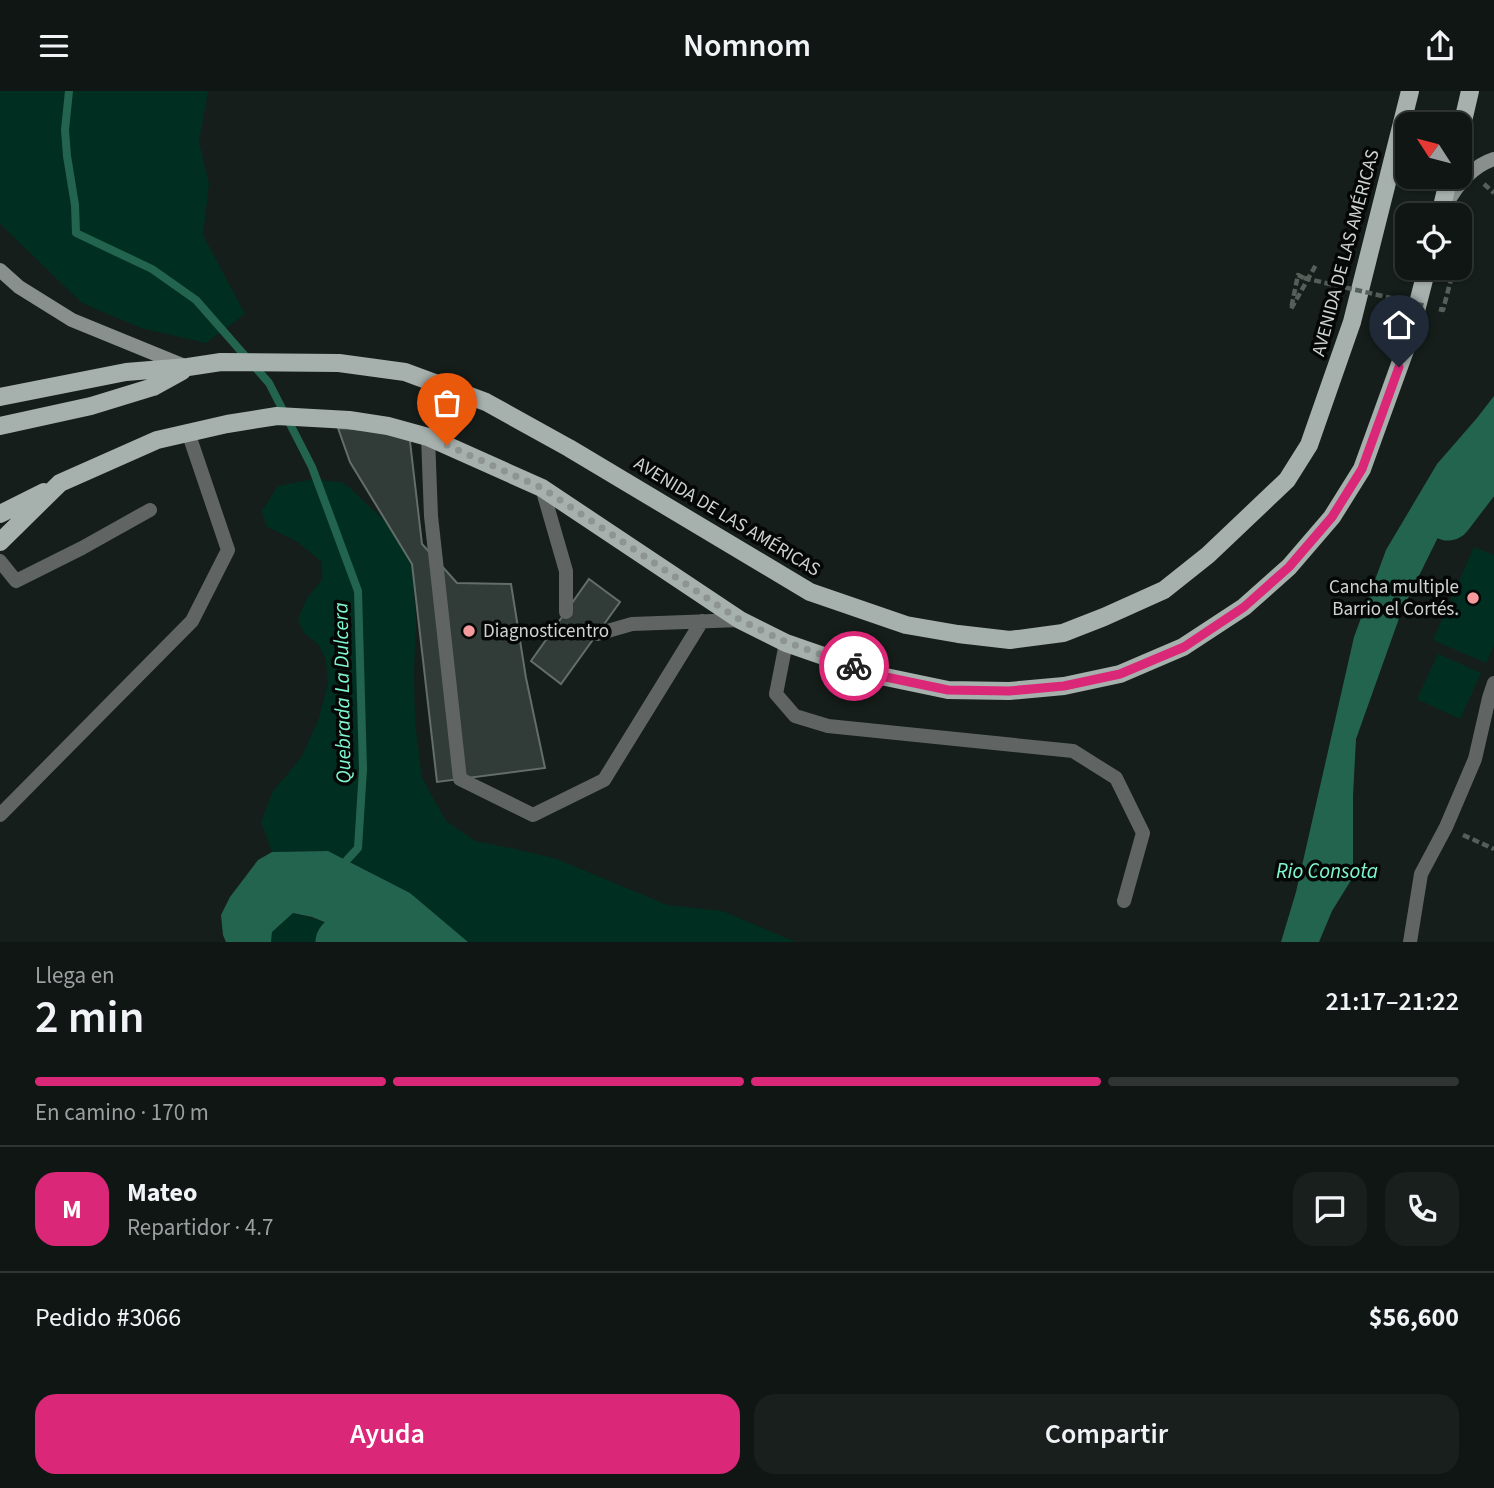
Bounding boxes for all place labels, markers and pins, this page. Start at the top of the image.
pin [1369,295,1429,367]
pin [417,373,477,445]
place label: Cancha multiple Barrio el Cortés. [1329,574,1459,623]
marker: Cancha multiple Barrio el Cortés. [1465,590,1481,606]
place label: Diagnosticentro [483,618,609,645]
marker: Diagnosticentro [461,623,477,639]

